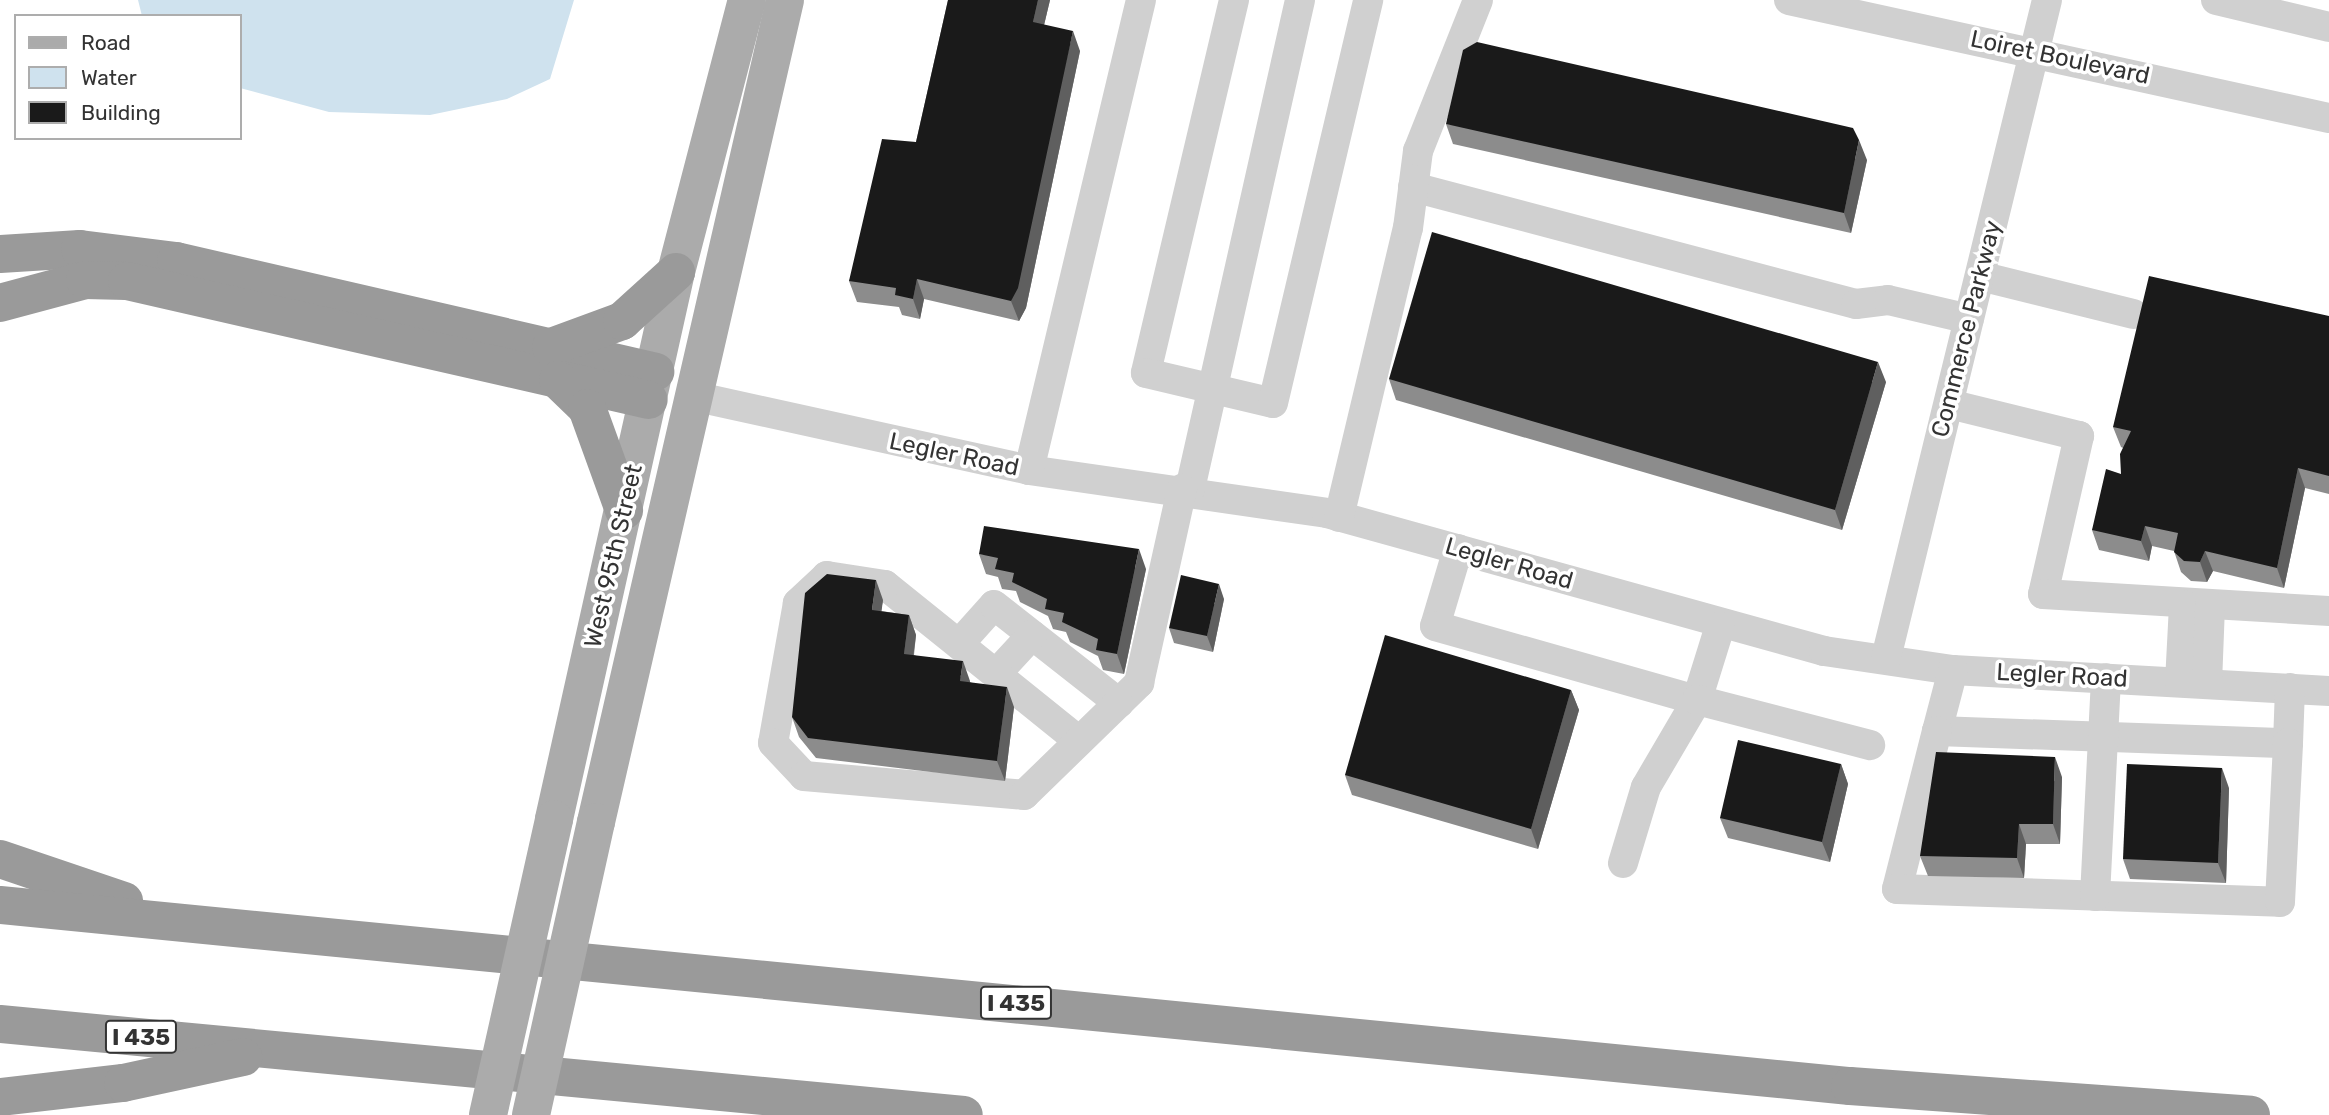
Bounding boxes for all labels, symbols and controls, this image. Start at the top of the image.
legend [14,14,242,140]
street label: Loiret Boulevard [1968,25,2152,91]
text: Road [81,30,131,55]
text: Water [81,65,137,90]
text: Building [81,100,161,125]
street label: Commerce Parkway [1926,218,2008,440]
street label: Legler Road [886,427,1022,483]
street label: West 95th Street [579,461,649,651]
street label: Legler Road [1442,532,1576,596]
street label: Legler Road [1995,658,2129,694]
road number: I 435 [979,984,1053,1022]
road number: I 435 [104,1018,178,1056]

